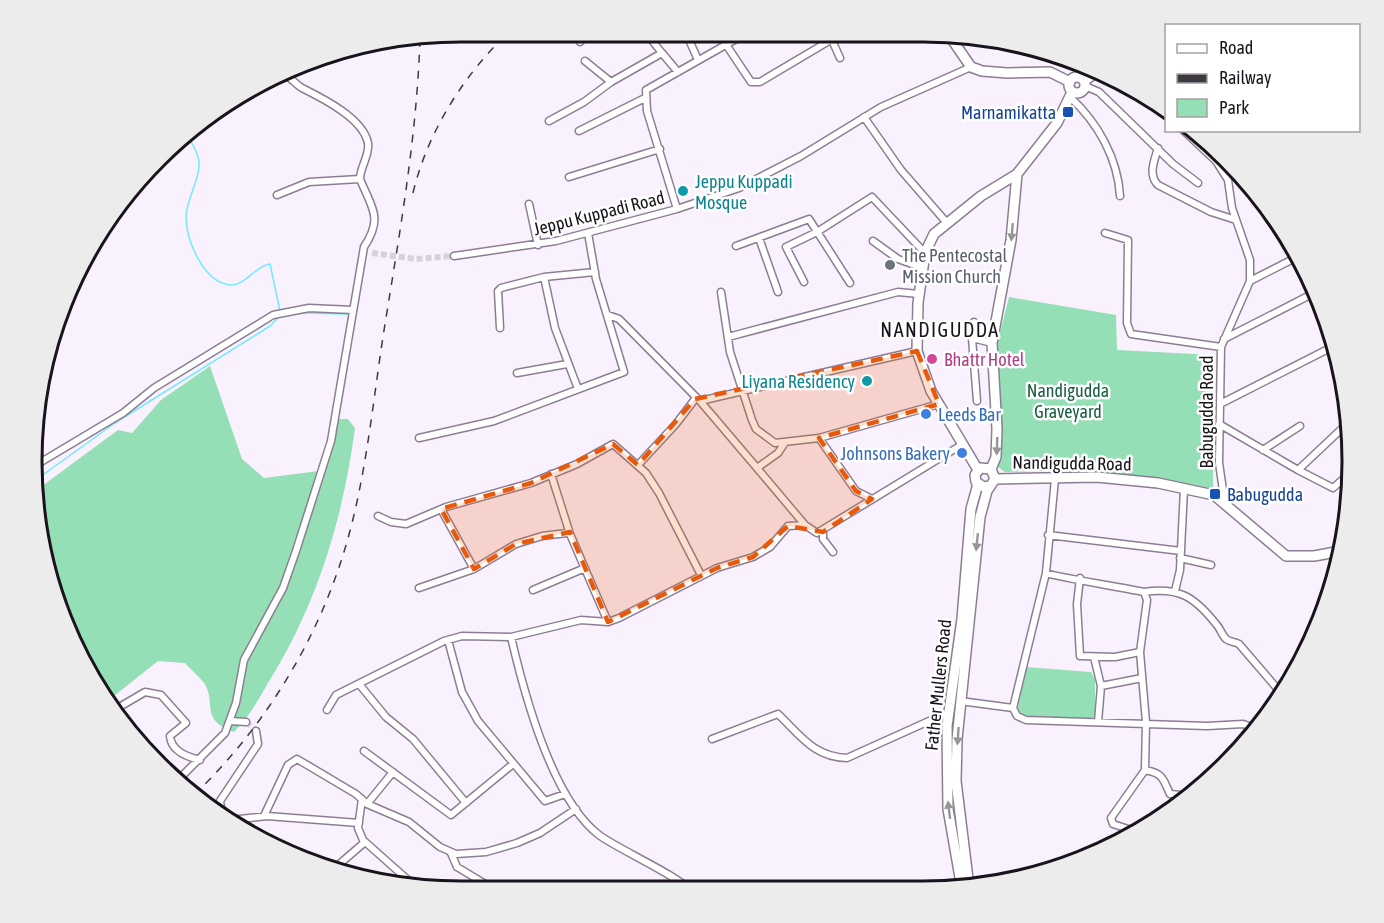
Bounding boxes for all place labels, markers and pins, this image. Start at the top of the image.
place label: Marnamikatta [961,102,1056,123]
marker: Marnamikatta [1061,105,1075,119]
place label: Jeppu Kuppadi Mosque [695,171,793,213]
marker: Jeppu Kuppadi Mosque [676,184,690,198]
place label: The Pentecostal Mission Church [902,245,1008,287]
marker: The Pentecostal Mission Church [883,258,897,272]
place label: Bhattr Hotel [944,349,1025,370]
marker: Bhattr Hotel [925,352,939,366]
place label: Liyana Residency [742,371,855,392]
marker: Liyana Residency [860,374,874,388]
place label: Leeds Bar [938,404,1001,425]
marker: Leeds Bar [919,407,933,421]
place label: Johnsons Bakery [841,443,950,464]
marker: Johnsons Bakery [955,446,969,460]
place label: Babugudda [1227,484,1303,505]
marker: Babugudda [1208,487,1222,501]

